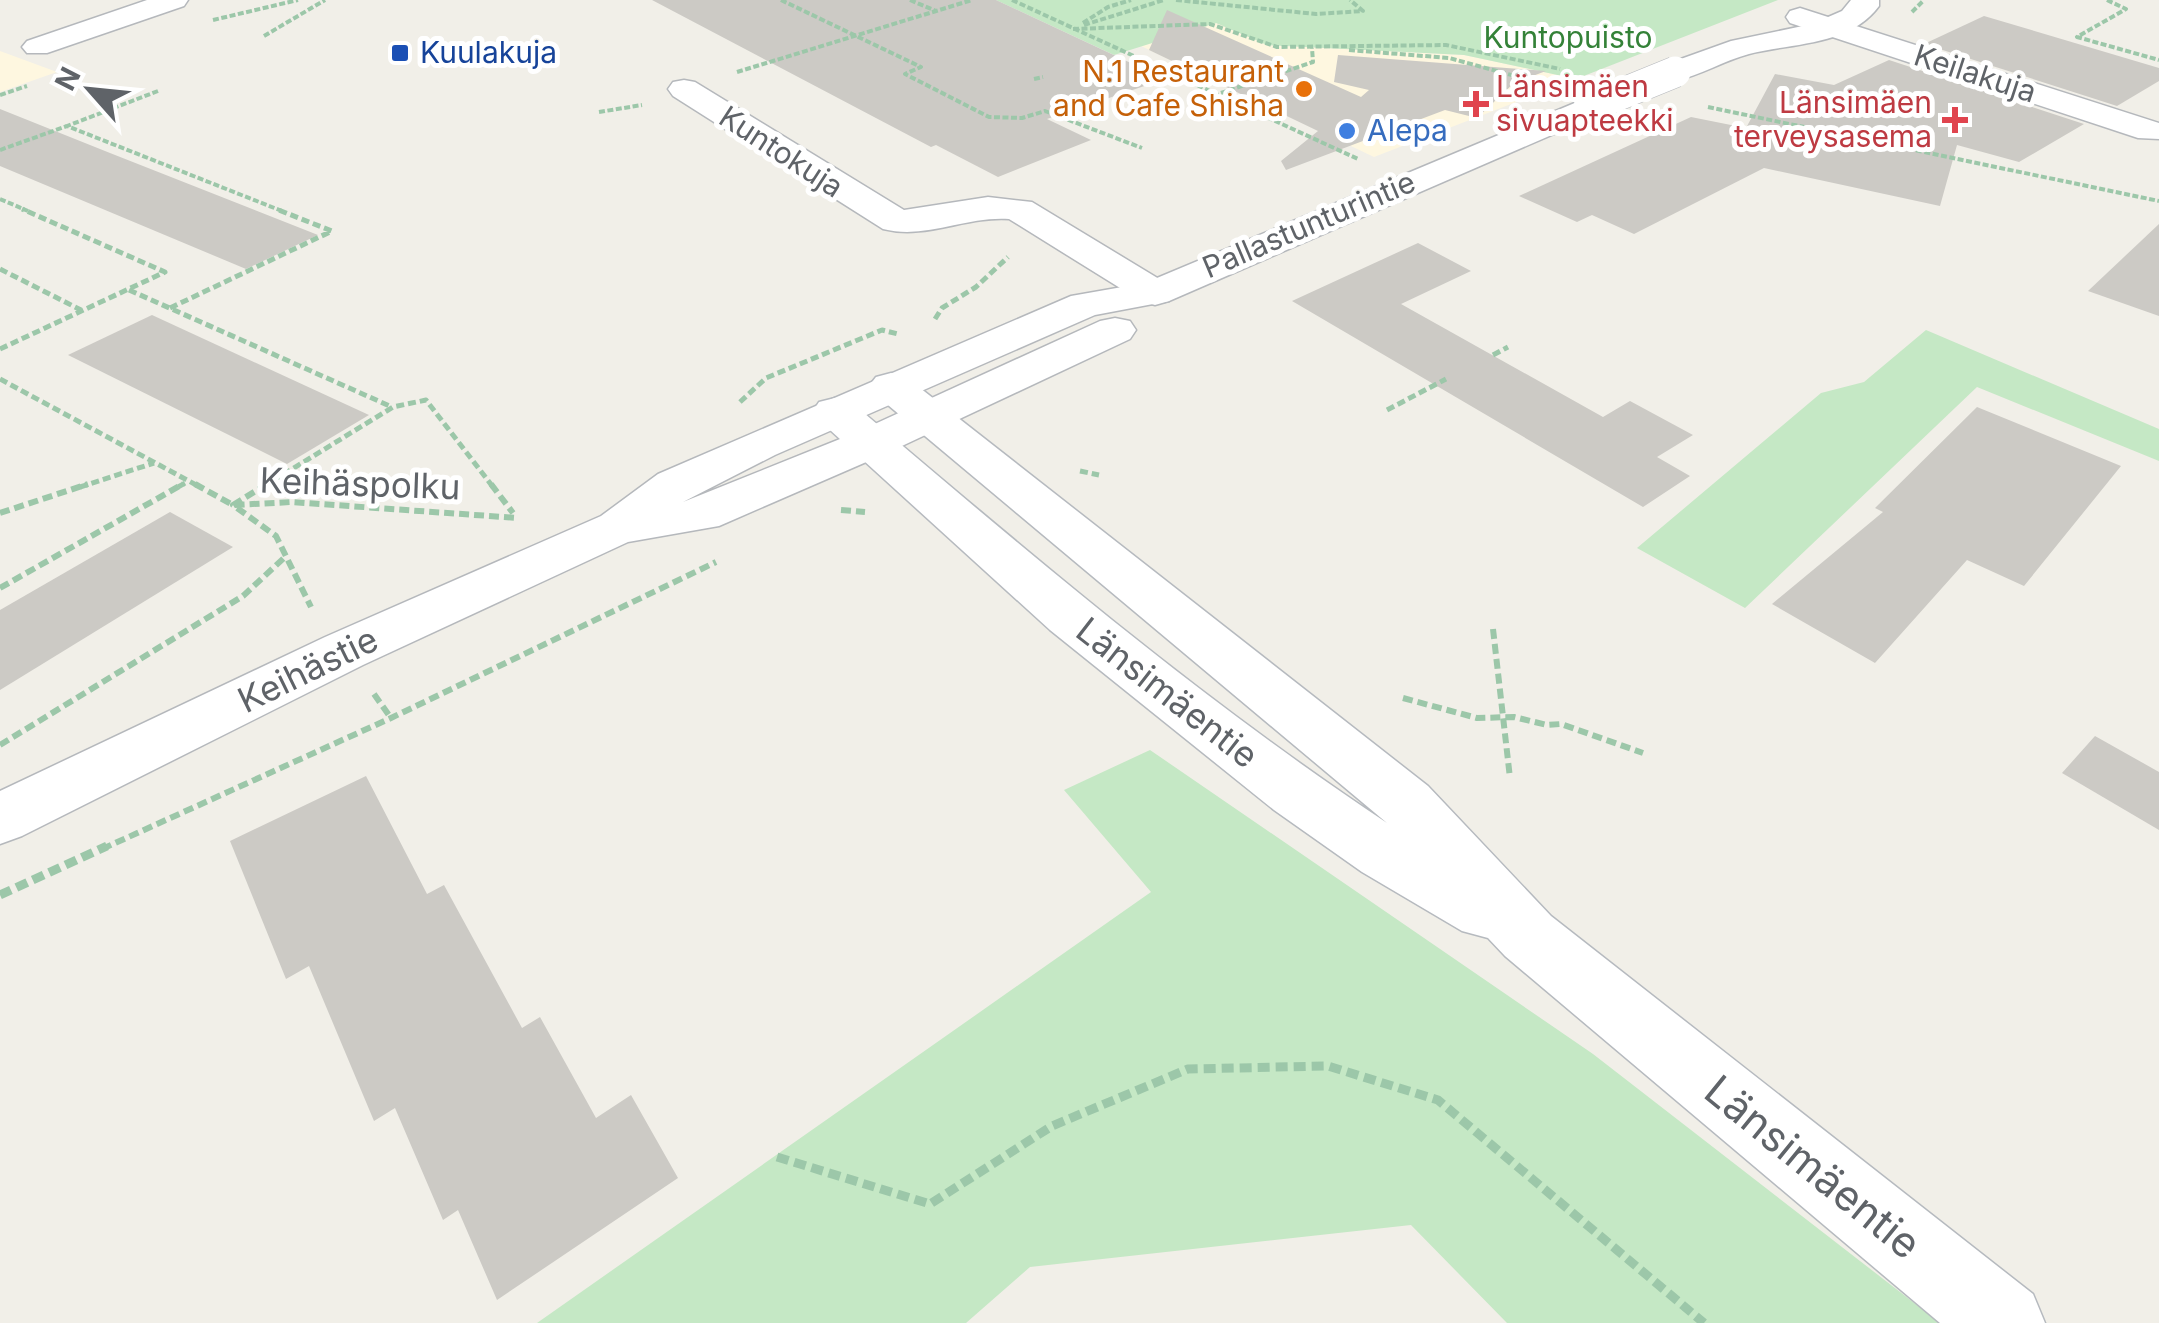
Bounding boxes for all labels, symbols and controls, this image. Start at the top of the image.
park label: Kuntopuisto [1484,19,1652,55]
place label: Kuulakuja [420,34,557,70]
street label: Keilakuja [1910,36,2041,110]
north arrow [40,40,140,140]
marker: Kuulakuja [389,42,411,64]
place label: N.1 Restaurant and Cafe Shisha [1053,53,1284,123]
text: N [48,61,88,96]
place label: Länsimäen sivuapteekki [1496,68,1674,138]
marker: N.1 Restaurant and Cafe Shisha [1293,78,1315,100]
place label: Länsimäen terveysasema [1734,84,1932,154]
marker: Länsimäen sivuapteekki [1465,93,1487,115]
street label: Kuntokuja [713,98,850,205]
marker: Länsimäen terveysasema [1942,107,1968,133]
place label: Alepa [1367,112,1448,148]
marker: Alepa [1336,120,1358,142]
street label: Pallastunturintie [1197,163,1420,285]
street label: Keihäspolku [259,459,461,507]
street label: Länsimäentie [1068,608,1267,776]
street label: Keihästie [231,617,384,721]
street label: Länsimäentie [1695,1064,1931,1269]

